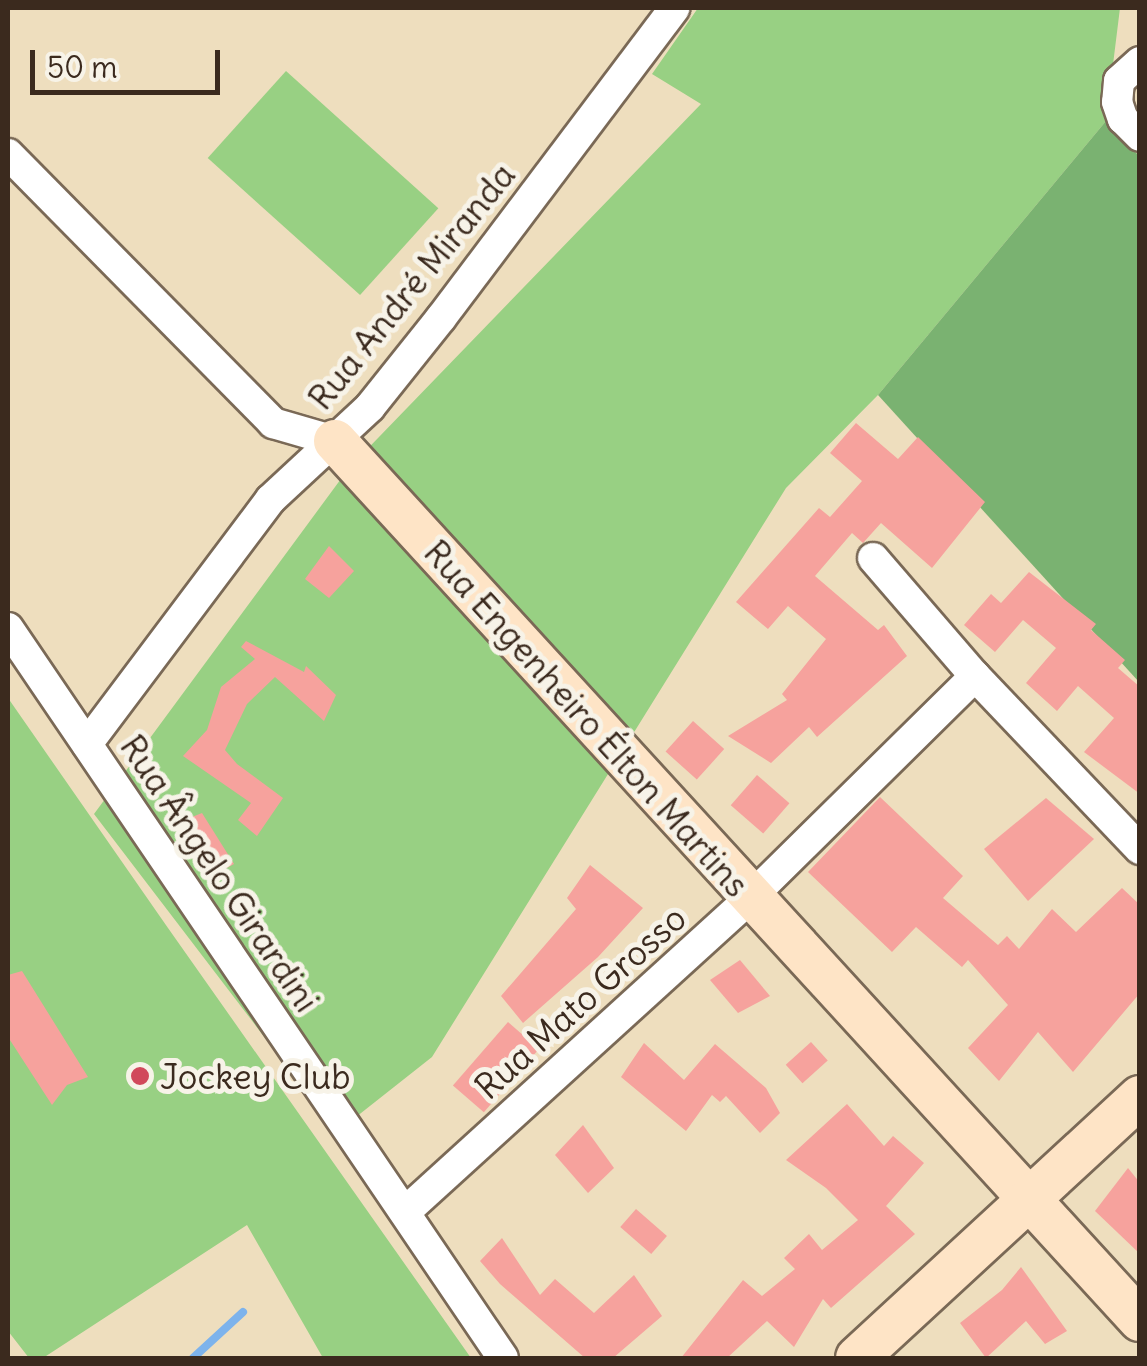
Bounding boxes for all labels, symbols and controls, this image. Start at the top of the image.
scale bar [35,30,225,92]
text: 50 m [47,48,117,86]
street label: Rua André Miranda [299,154,523,418]
street label: Rua Engenheiro Élton Martins [416,531,758,905]
street label: Rua Ângelo Girardini [112,727,328,1019]
street label: Rua Mato Grosso [466,896,694,1108]
place label: Jockey Club [160,1055,350,1097]
marker: Jockey Club [129,1065,151,1087]

